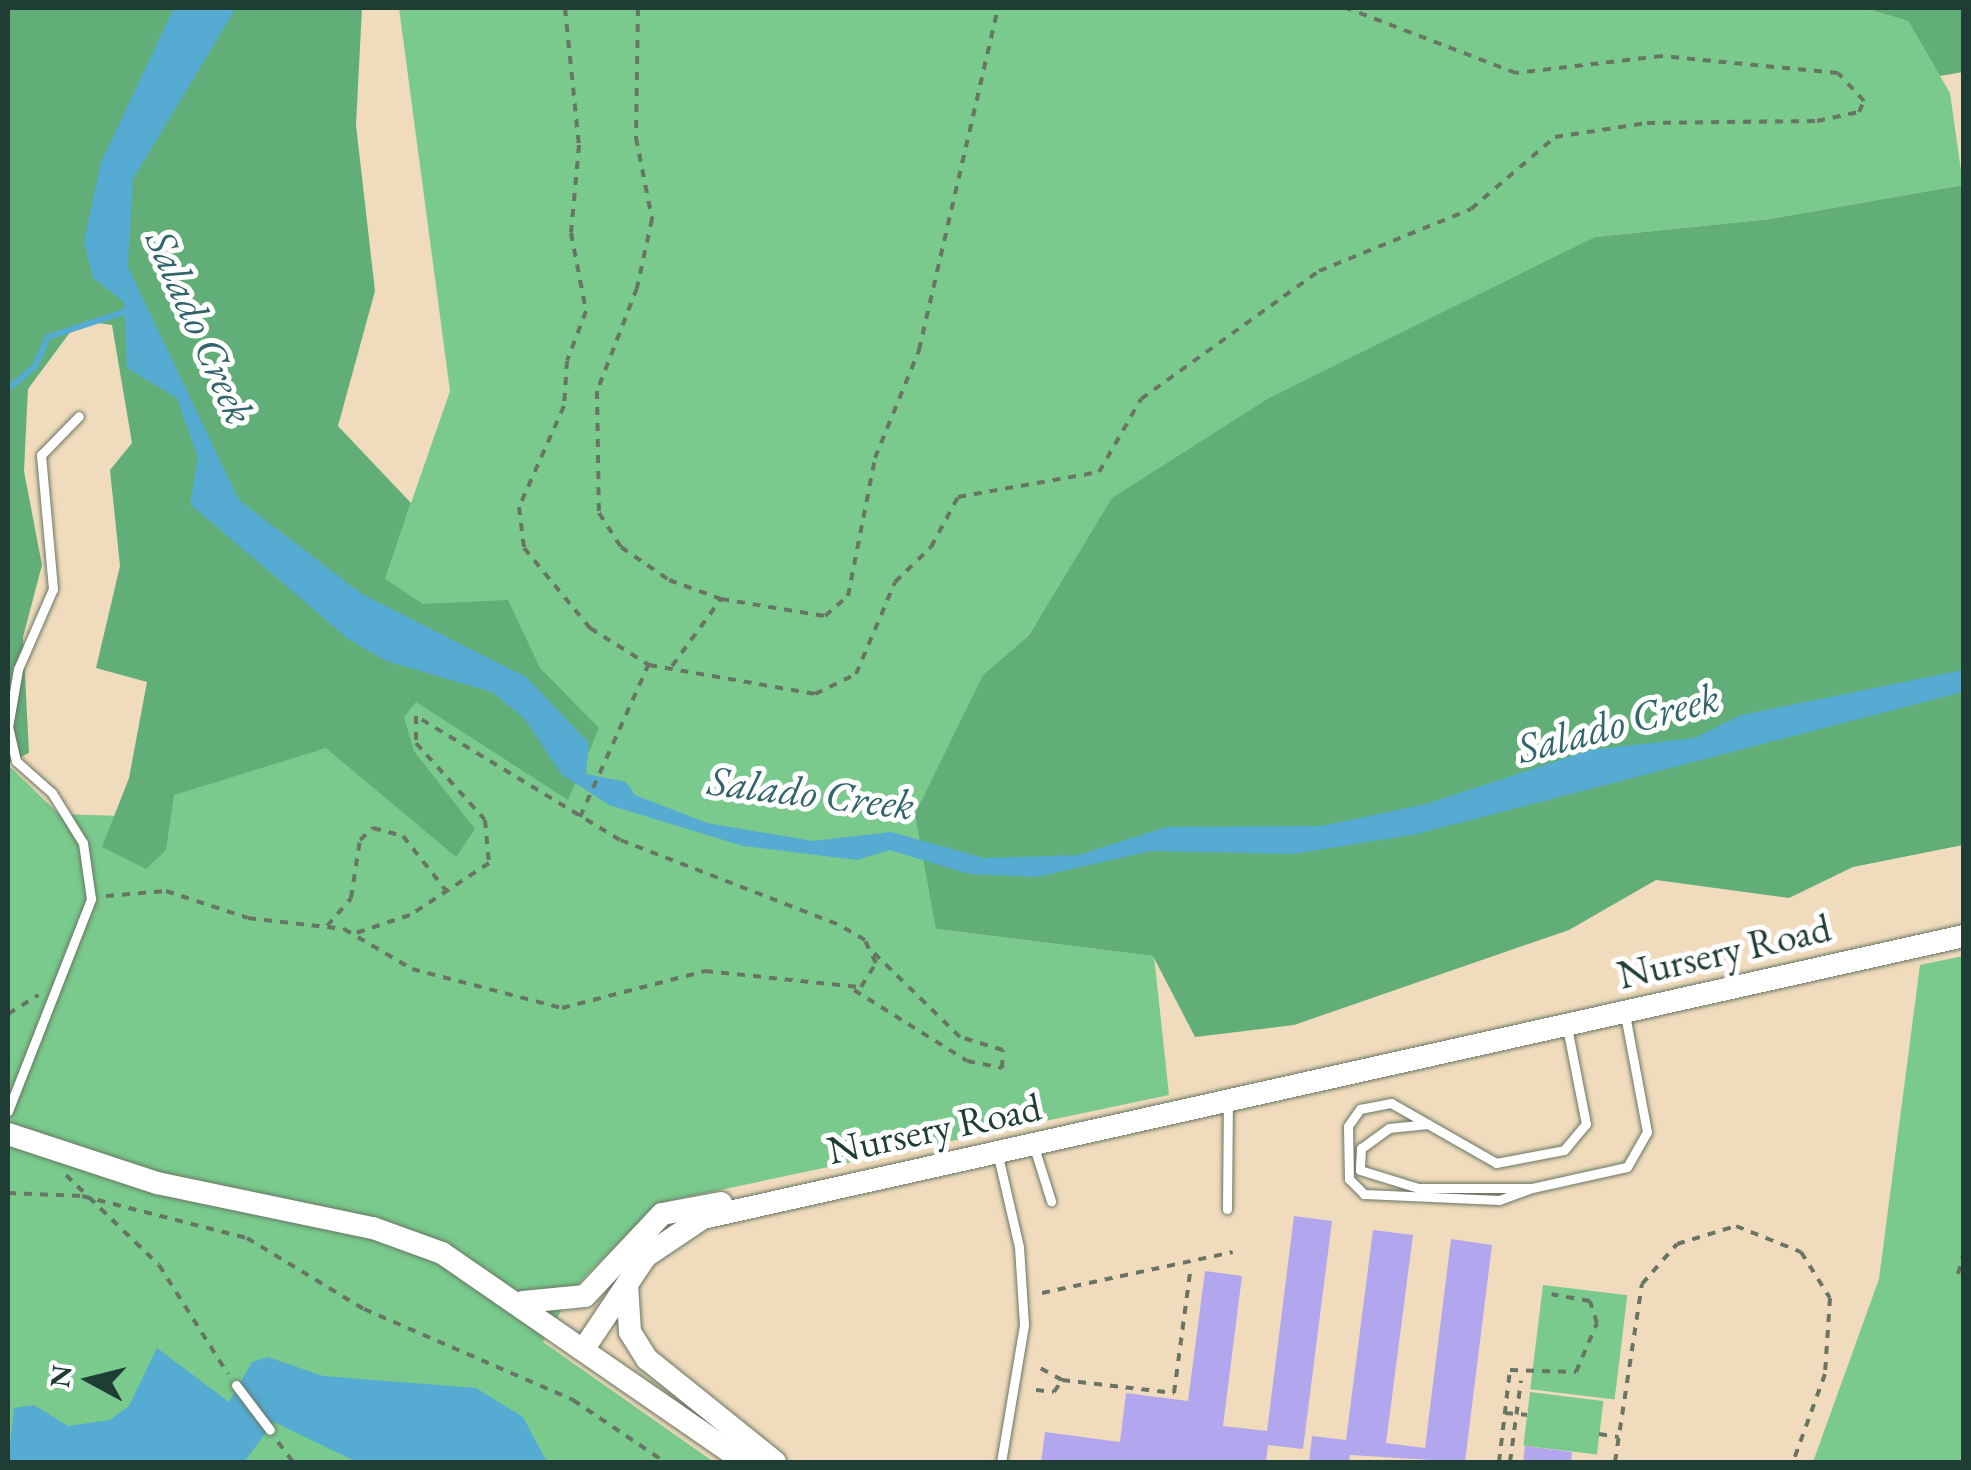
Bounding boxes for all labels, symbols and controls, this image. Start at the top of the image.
water label: Salado Creek [135,222,265,432]
water label: Salado Creek [1511,672,1725,774]
water label: Salado Creek [705,755,917,831]
street label: Nursery Road [1613,903,1835,999]
street label: Nursery Road [823,1082,1045,1174]
north arrow [40,1330,140,1430]
text: N [41,1363,79,1390]

